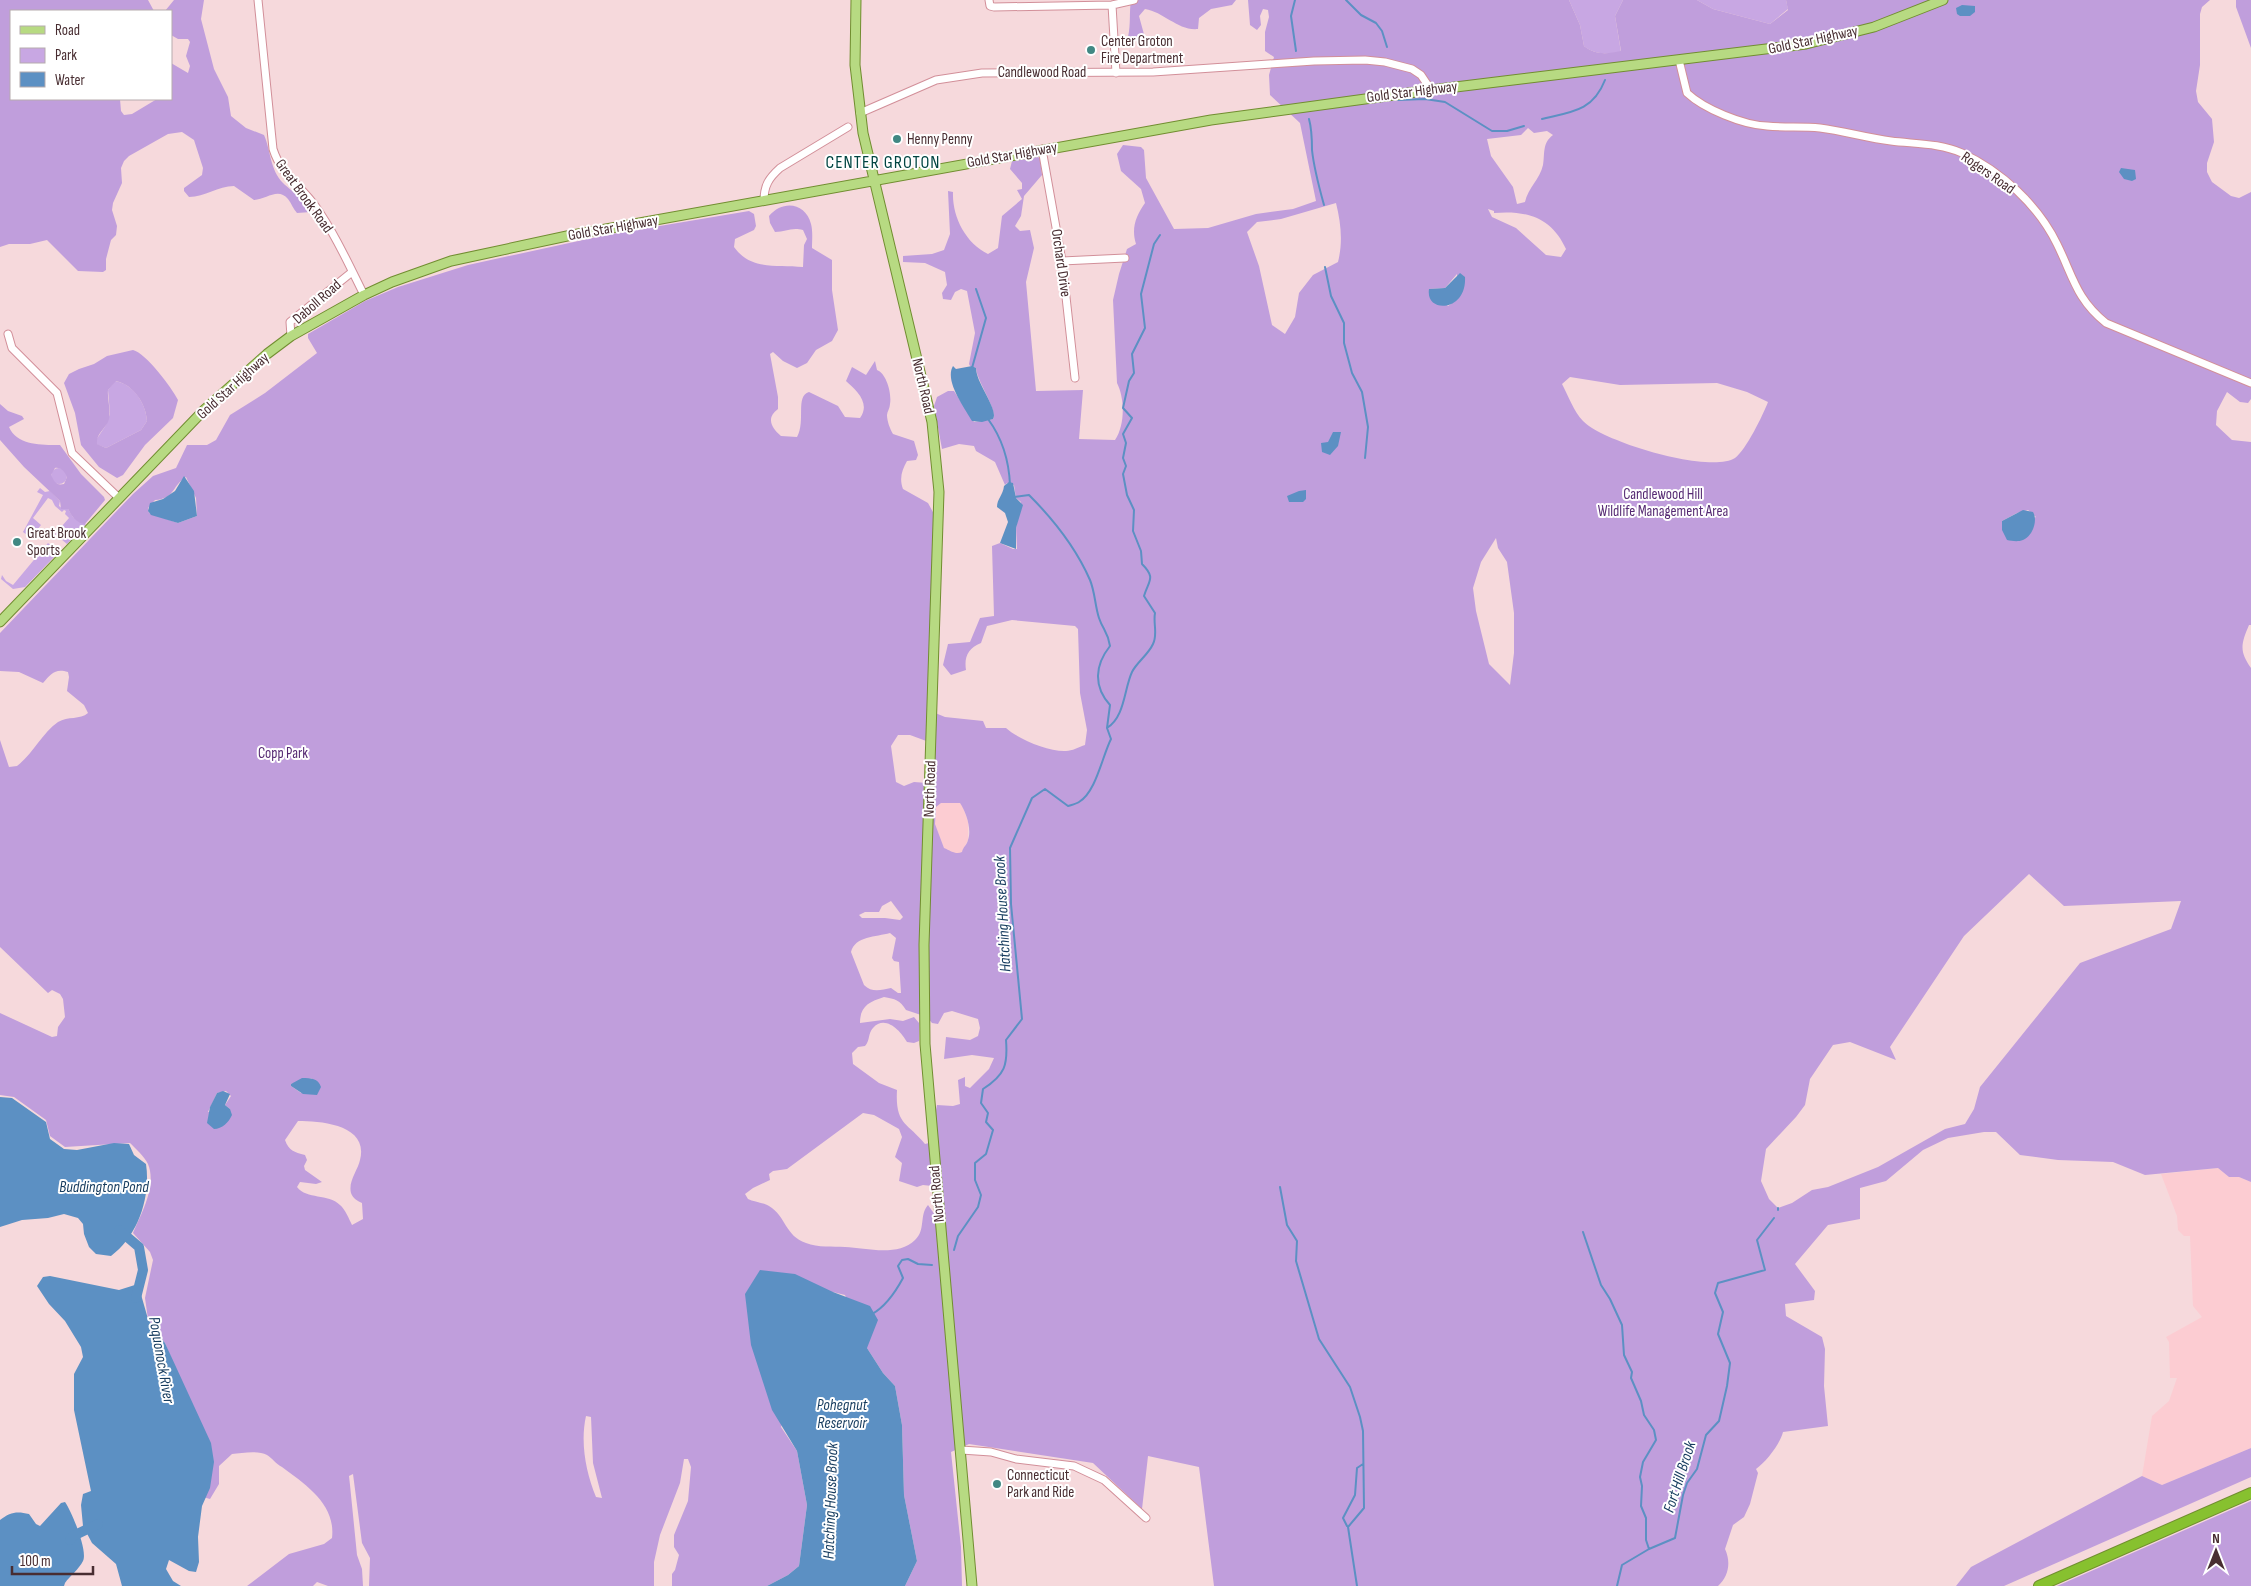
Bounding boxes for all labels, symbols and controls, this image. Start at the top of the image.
legend [10,10,172,100]
text: Road [55,21,80,40]
street label: Gold Star Highway [1766,21,1860,59]
place label: Center Groton Fire Department [1101,32,1184,68]
marker: Center Groton Fire Department [1085,44,1097,56]
text: Park [55,46,77,65]
street label: Candlewood Road [998,63,1086,82]
text: Water [55,71,86,90]
street label: Gold Star Highway [1366,77,1459,107]
place label: Henny Penny [907,130,973,149]
marker: Henny Penny [891,133,903,145]
street label: Gold Star Highway [966,138,1059,172]
street label: Rogers Road [1957,148,2019,198]
district label: CENTER GROTON [825,152,941,173]
street label: Great Brook Road [271,155,337,237]
street label: Gold Star Highway [567,211,660,245]
street label: Orchard Drive [1047,228,1075,298]
street label: Daboll Road [289,276,345,328]
street label: Gold Star Highway [193,348,273,424]
street label: North Road [907,356,939,416]
park label: Candlewood Hill Wildlife Management Area [1598,485,1728,521]
place label: Great Brook Sports [27,524,87,560]
marker: Great Brook Sports [11,536,23,548]
park label: Copp Park [258,744,308,763]
street label: North Road [920,760,940,818]
water label: Hatching House Brook [990,854,1016,973]
street label: North Road [925,1165,949,1223]
water label: Buddington Pond [59,1178,149,1197]
water label: Poquonock River [144,1315,178,1405]
water label: Pohegnut Reservoir [817,1396,869,1433]
water label: Fort Hill Brook [1660,1438,1701,1515]
water label: Hatching House Brook [819,1442,843,1559]
place label: Connecticut Park and Ride [1007,1466,1074,1502]
marker: Connecticut Park and Ride [991,1478,1003,1490]
north arrow [2191,1526,2241,1576]
text: N [2212,1530,2220,1547]
scale bar [12,1544,94,1576]
text: 100 m [20,1552,51,1571]

